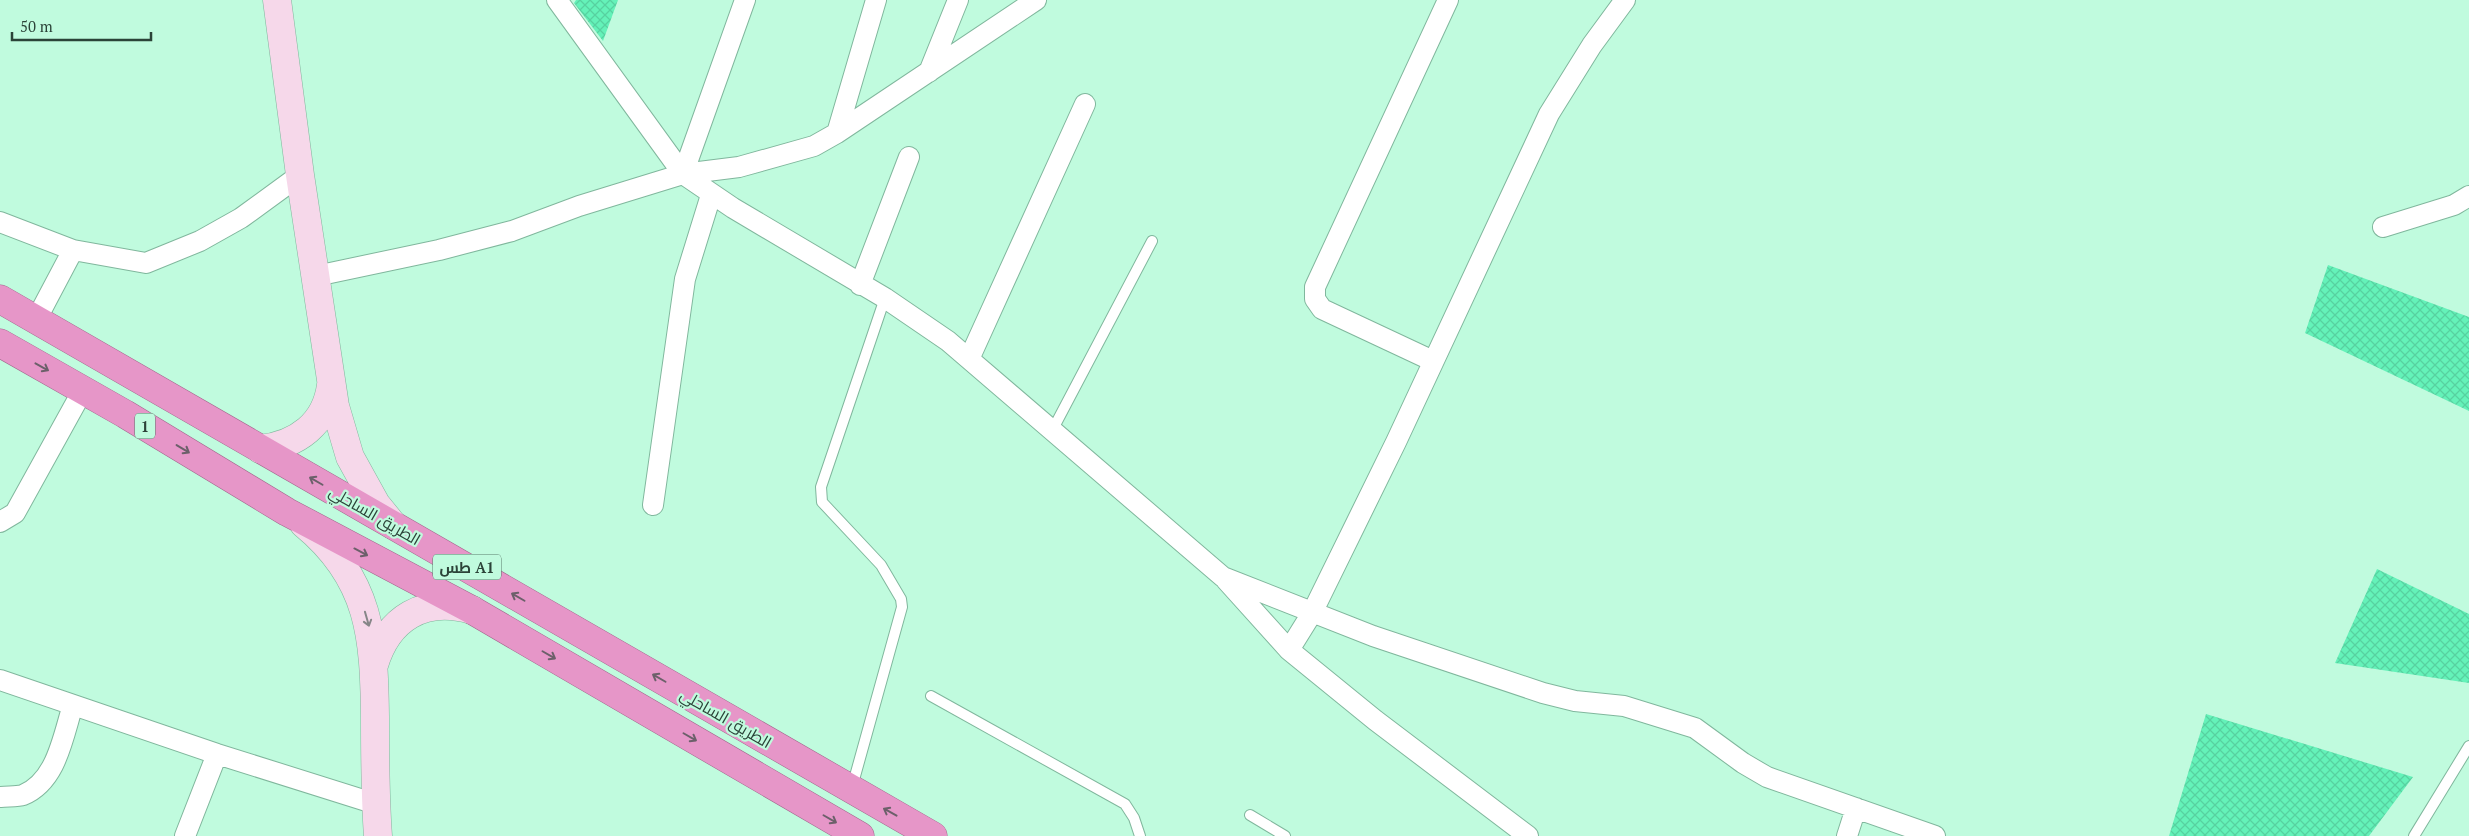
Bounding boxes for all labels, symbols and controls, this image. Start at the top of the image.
scale bar [12,10,151,42]
text: 50 m [20,16,53,36]
one-way arrow [35,363,49,373]
road number: 1 [135,414,155,438]
one-way arrow [175,444,189,454]
one-way arrow [309,476,324,486]
street label: الطريق الساحلي [324,480,425,553]
one-way arrow [353,548,368,557]
road number: طس A1 [433,554,501,580]
one-way arrow [512,591,526,601]
one-way arrow [362,611,372,627]
one-way arrow [542,651,556,661]
one-way arrow [652,673,666,683]
street label: الطريق الساحلي [675,683,776,756]
one-way arrow [682,732,697,742]
one-way arrow [883,807,898,817]
one-way arrow [823,814,837,824]

